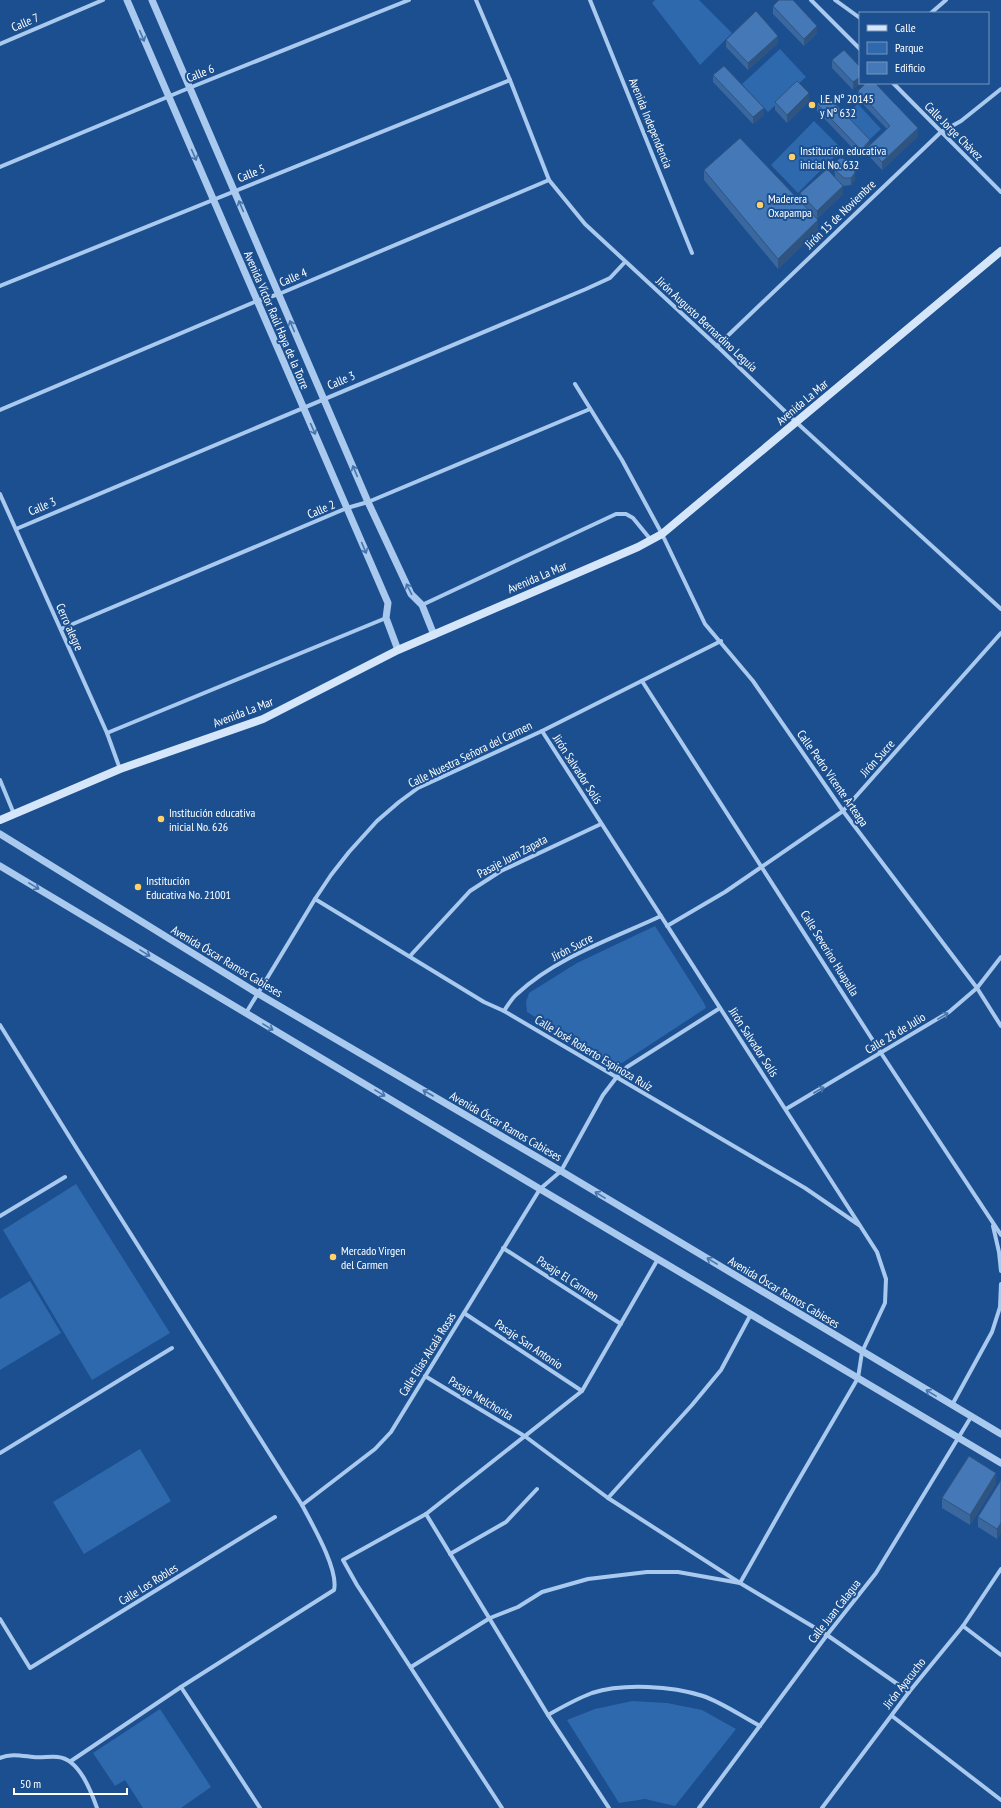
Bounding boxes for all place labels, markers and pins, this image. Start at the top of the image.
place label: I.E. Nº 20145 y Nº 632 [820,91,874,120]
marker: I.E. Nº 20145 y Nº 632 [807,100,817,110]
place label: Institución educativa inicial No. 632 [800,143,886,172]
marker: Institución educativa inicial No. 632 [787,152,797,162]
place label: Maderera Oxapampa [768,191,812,220]
marker: Maderera Oxapampa [755,200,765,210]
place label: Institución educativa inicial No. 626 [169,805,255,834]
marker: Institución educativa inicial No. 626 [156,814,166,824]
place label: Institución Educativa No. 21001 [146,873,231,902]
marker: Institución Educativa No. 21001 [133,882,143,892]
place label: Mercado Virgen del Carmen [341,1243,405,1272]
marker: Mercado Virgen del Carmen [328,1252,338,1262]

